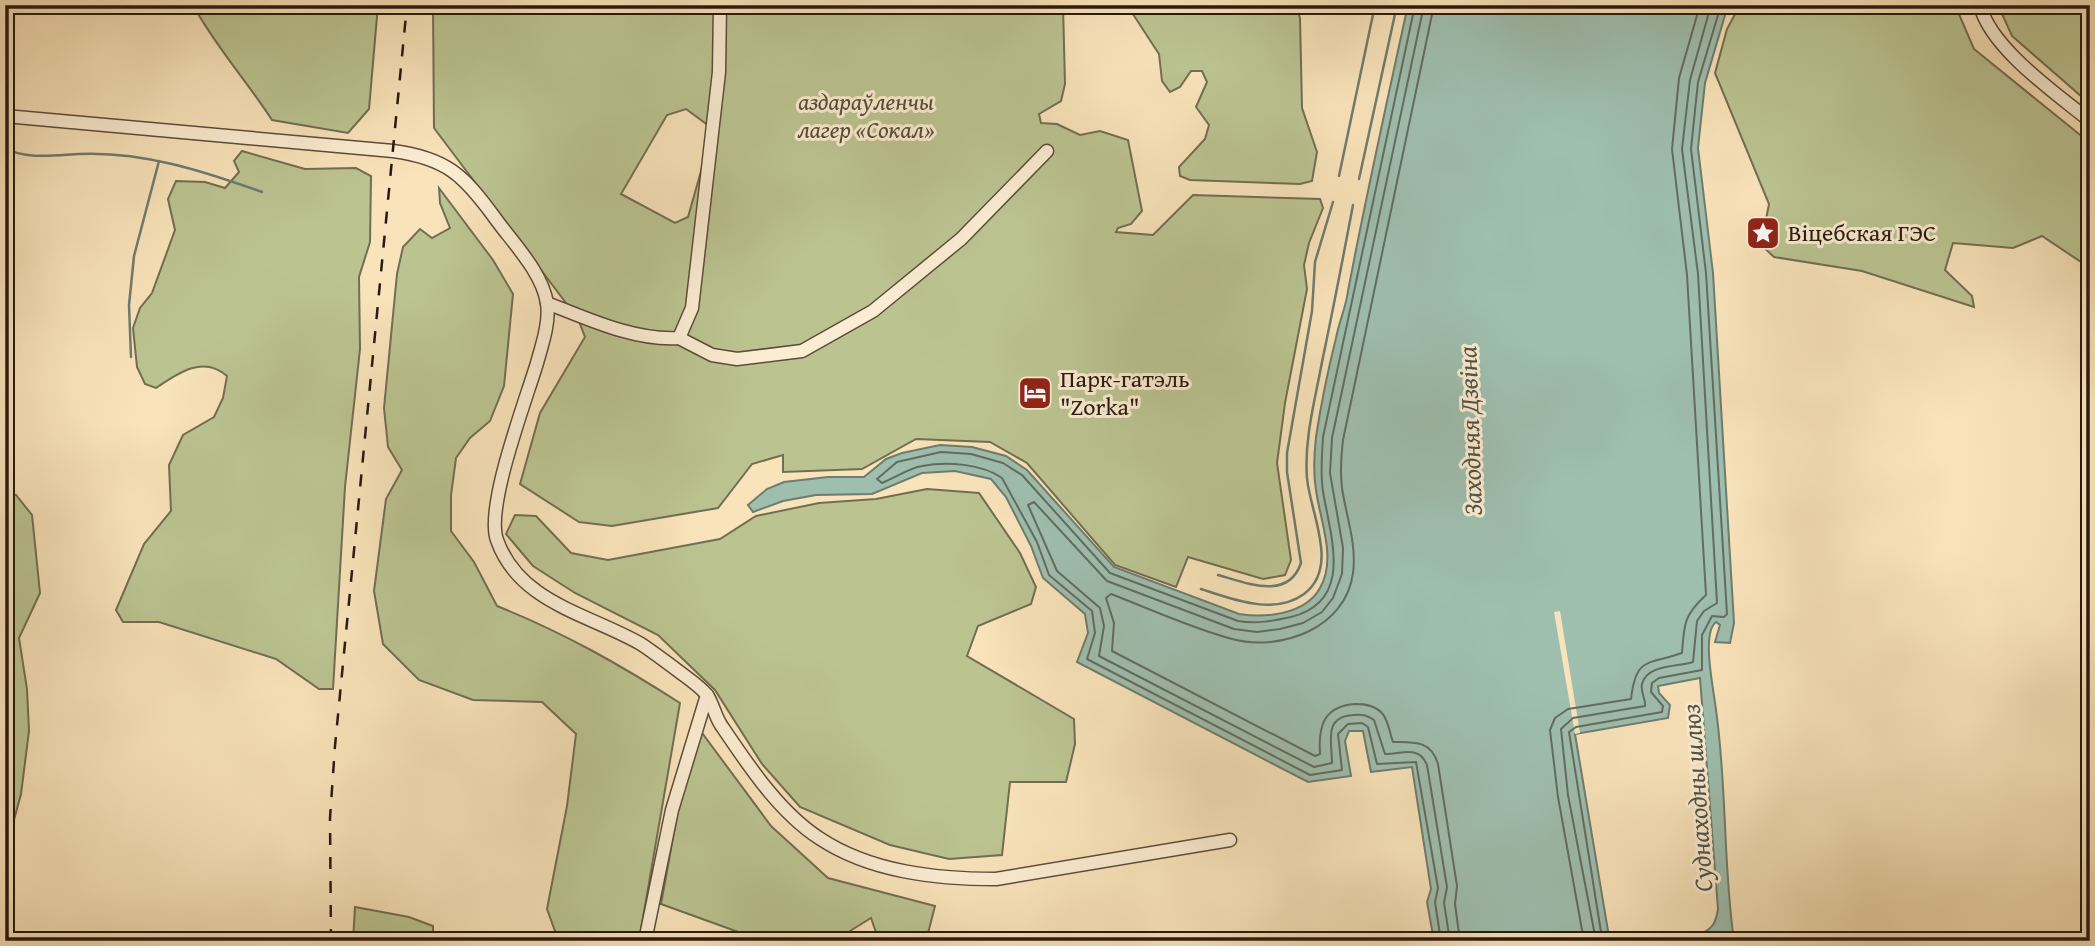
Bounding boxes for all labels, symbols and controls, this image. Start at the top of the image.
park label: аздараўленчы лагер «Сокал» [797,84,935,147]
place icon: Віцебская ГЭС [1744,214,1782,252]
place label: Віцебская ГЭС [1788,215,1936,250]
water label: Заходняя Дзвіна [1447,345,1492,517]
place label: Парк-гатэль "Zorka" [1060,361,1190,424]
hotel icon: Парк-гатэль "Zorka" [1016,374,1054,412]
water label: Суднаходны шлюз [1670,702,1723,893]

